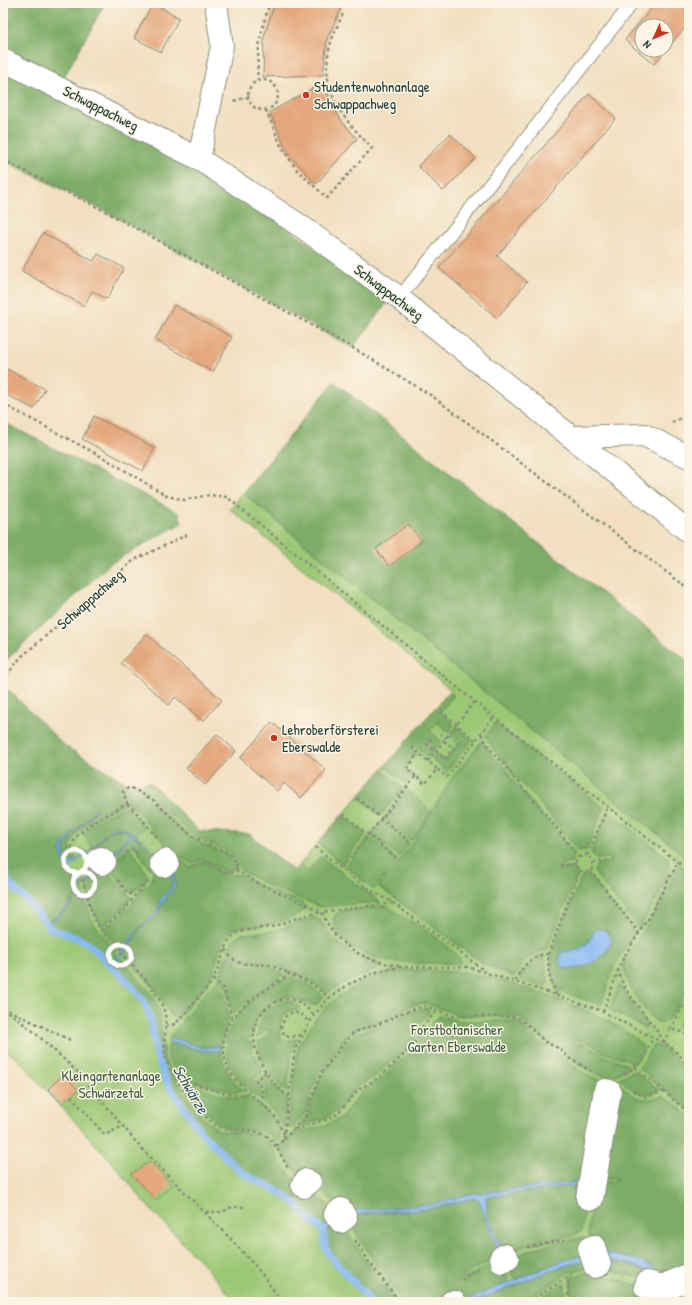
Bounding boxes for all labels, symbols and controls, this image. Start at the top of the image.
north arrow [634,18,674,58]
text: N [640,38,654,52]
place label: Studentenwohnanlage Schwappachweg [314,76,430,114]
street label: Schwappachweg [60,80,143,136]
marker: Studentenwohnanlage Schwappachweg [301,90,311,100]
street label: Schwappachweg [350,259,428,325]
street label: Schwappachweg [52,564,128,634]
place label: Lehroberförsterei Eberswalde [282,719,379,757]
marker: Lehroberförsterei Eberswalde [269,733,279,743]
park label: Forstbotanischer Garten Eberswalde [407,1019,507,1057]
water label: Schwärze [168,1060,214,1118]
park label: Kleingartenanlage Schwärzetal [61,1065,161,1103]

